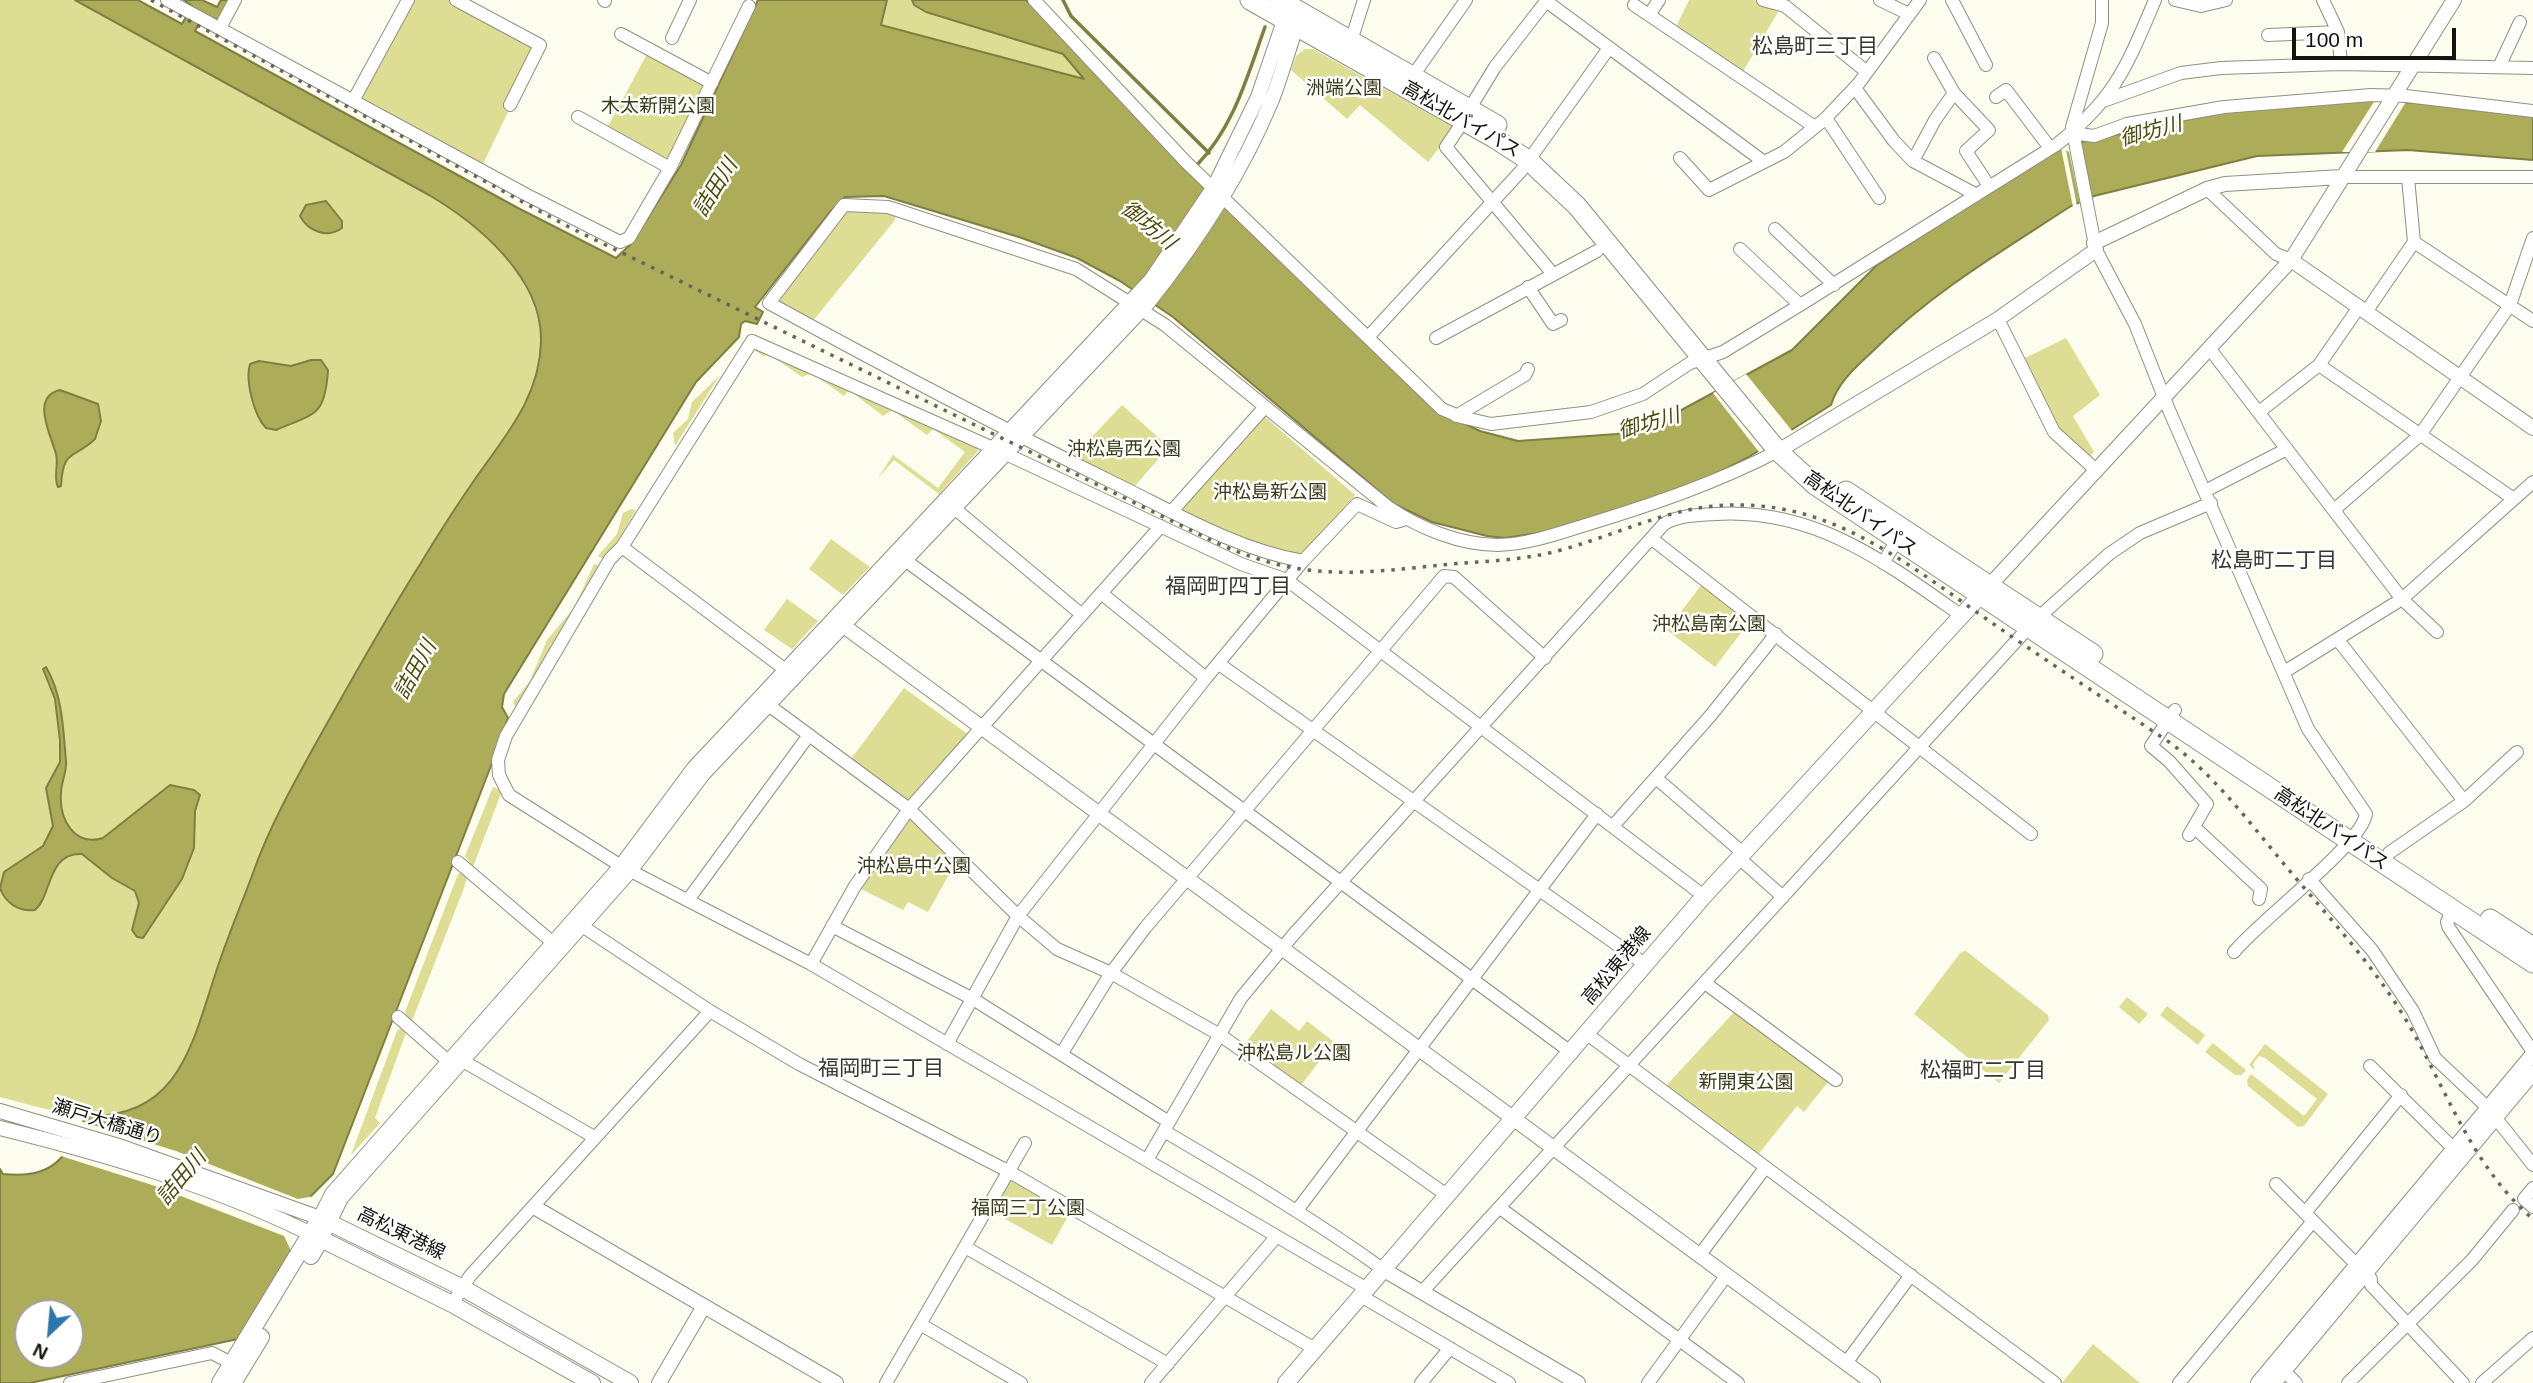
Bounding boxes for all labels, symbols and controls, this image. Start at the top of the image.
scale bar [2295,14,2460,58]
text: 100 m [2305,28,2363,51]
district label: 松島町三丁目 [1752,34,1878,60]
street label: 高松北バイパス [1398,77,1524,163]
park label: 洲端公園 [1306,78,1382,100]
park label: 木太新開公園 [601,96,715,118]
water label: 御坊川 [2117,112,2185,152]
water label: 詰田川 [689,155,743,221]
water label: 御坊川 [1116,196,1180,256]
water label: 御坊川 [1615,403,1683,445]
park label: 沖松島西公園 [1067,439,1181,461]
street label: 高松北バイパス [1799,467,1921,561]
park label: 沖松島新公園 [1213,482,1327,504]
district label: 松島町二丁目 [2211,548,2337,574]
district label: 福岡町四丁目 [1165,574,1291,600]
park label: 沖松島南公園 [1652,614,1766,636]
water label: 詰田川 [390,636,442,704]
street label: 高松北バイパス [2269,782,2393,876]
park label: 沖松島中公園 [857,856,971,878]
street label: 高松東港線 [1578,922,1656,1010]
park label: 沖松島ル公園 [1237,1043,1351,1065]
district label: 福岡町三丁目 [818,1056,944,1082]
district label: 松福町二丁目 [1920,1058,2046,1084]
park label: 新開東公園 [1699,1072,1793,1094]
street label: 瀬戸大橋通り [49,1095,165,1151]
water label: 詰田川 [152,1146,212,1210]
park label: 福岡三丁公園 [971,1198,1085,1220]
street label: 高松東港線 [353,1203,449,1265]
north arrow [14,1299,84,1369]
text: N [30,1339,51,1364]

